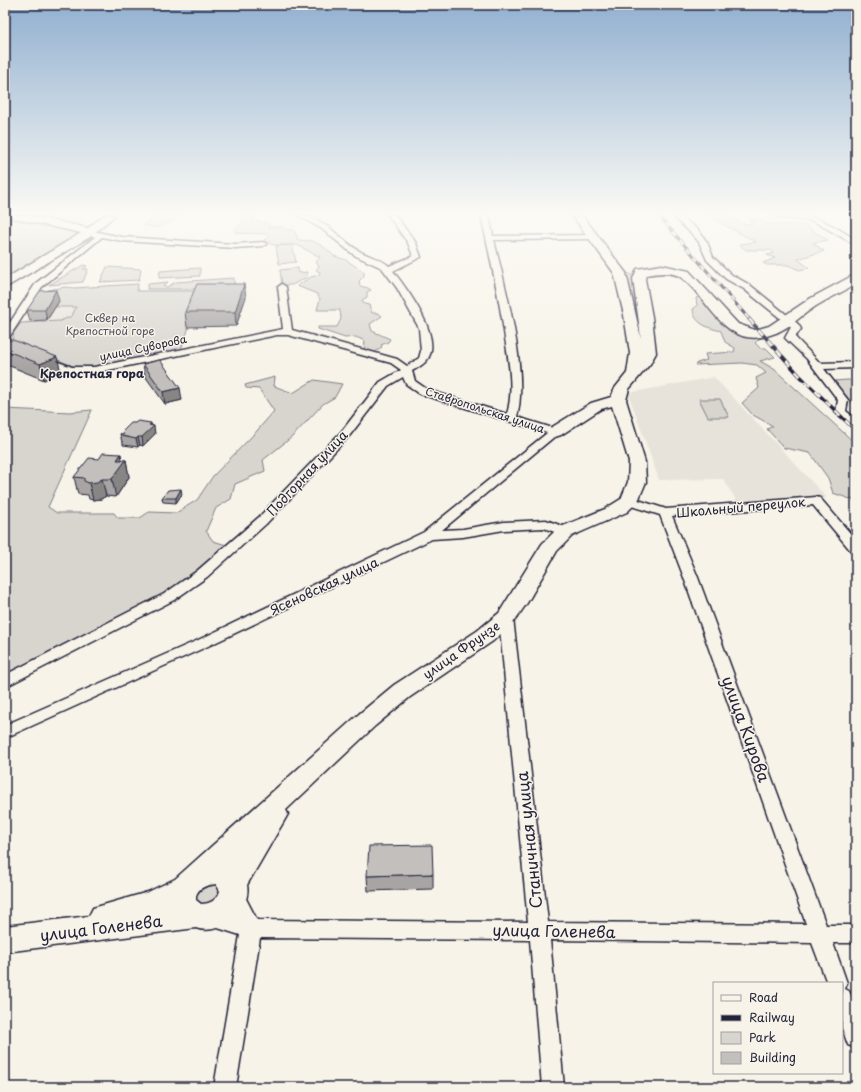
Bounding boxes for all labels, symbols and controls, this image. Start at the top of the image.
park label: Сквер на Крепостной горе [65,309,155,339]
street label: улица Суворова [98,330,188,365]
district label: Крепостная гора [40,364,144,382]
street label: Ставропольская улица [423,382,547,437]
street label: Подгорная улица [262,425,352,520]
street label: Школьный переулок [676,491,807,522]
street label: Ясеновская улица [266,552,382,619]
street label: улица Фрунзе [418,616,504,683]
street label: улица Кирова [717,672,777,785]
street label: Станичная улица [509,771,547,910]
street label: улица Голенева [38,908,163,946]
street label: улица Голенева [492,917,616,943]
legend [713,982,843,1074]
text: Road [749,988,778,1006]
text: Railway [749,1008,795,1026]
text: Park [749,1028,776,1046]
text: Building [749,1048,796,1066]

